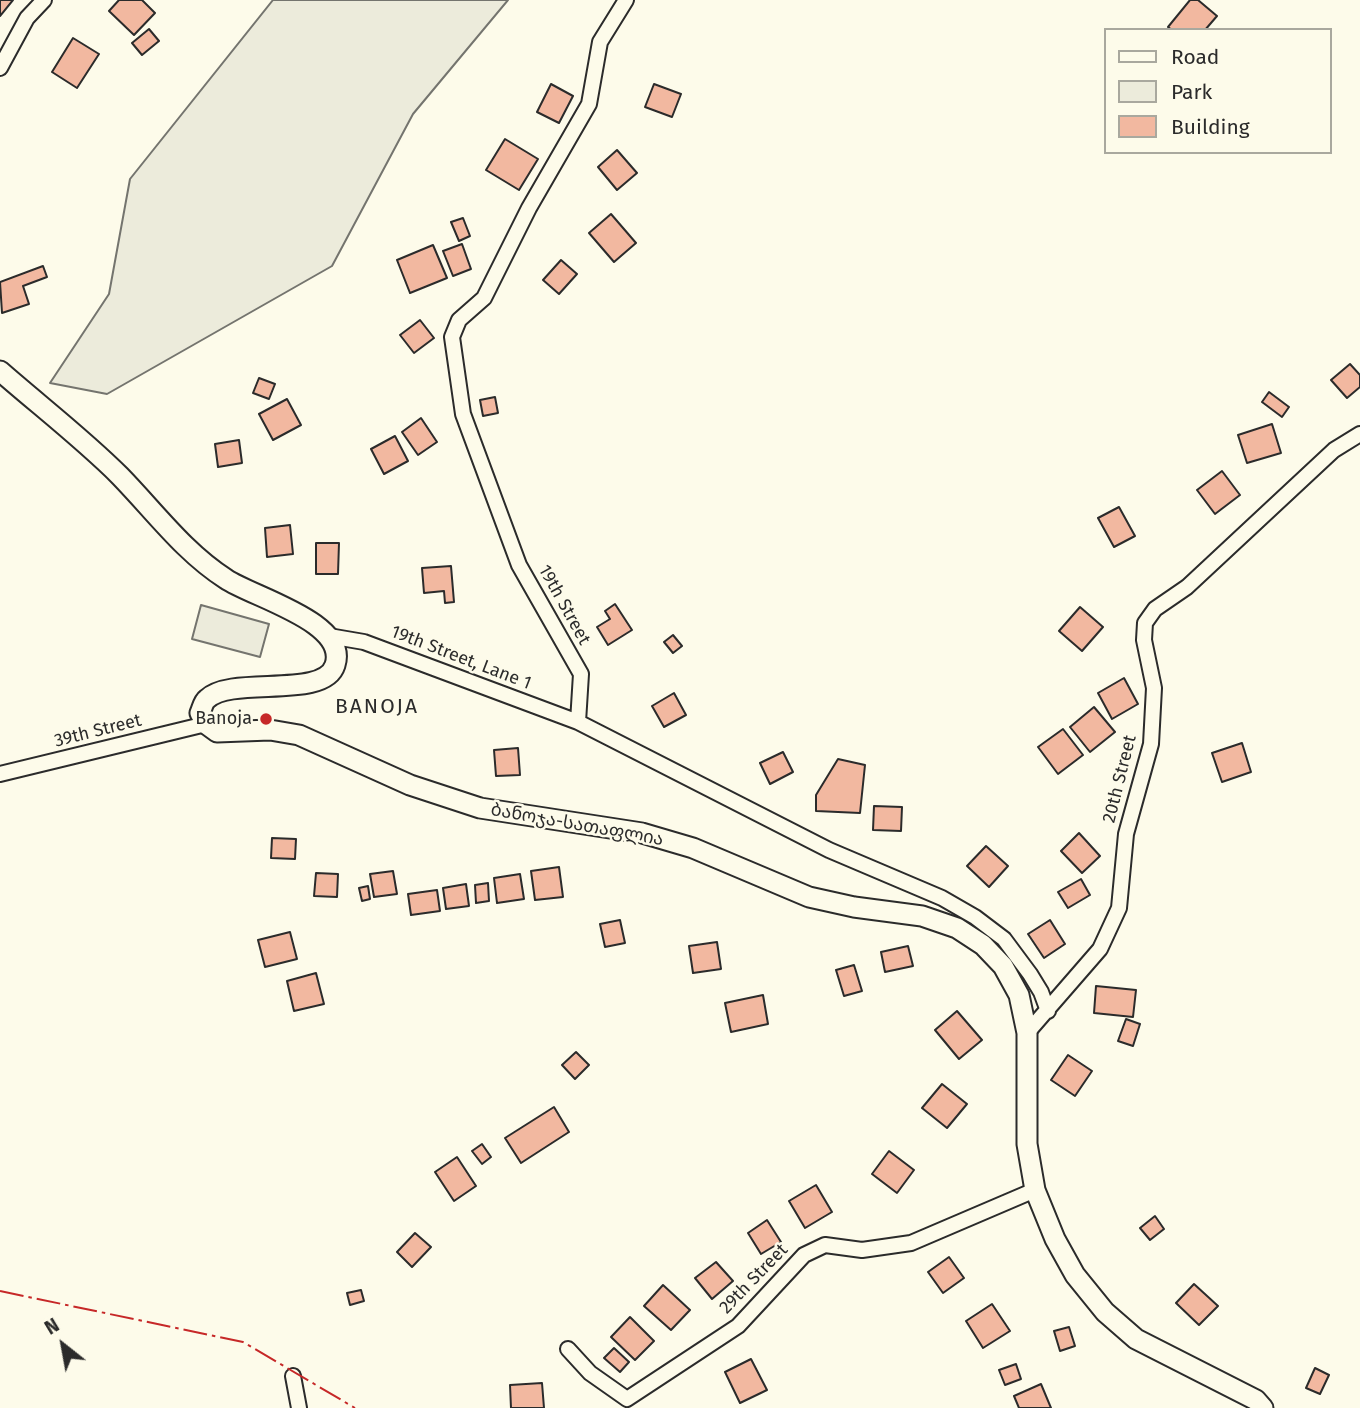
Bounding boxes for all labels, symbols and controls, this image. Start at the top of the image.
legend [1104,28,1332,154]
text: Road [1171,44,1219,70]
text: Park [1171,79,1212,105]
text: Building [1171,114,1250,140]
street label: 19th Street [533,561,595,649]
street label: 19th Street, Lane 1 [388,621,534,695]
district label: BANOJA [336,694,418,720]
place label: Banoja [195,708,252,730]
street label: 39th Street [52,710,144,752]
marker: Banoja [258,711,274,727]
street label: 20th Street [1099,733,1141,825]
street label: ბანოჯა-სათაფლია [489,799,665,851]
street label: 29th Street [715,1240,793,1318]
north arrow [28,1310,98,1380]
text: N [41,1313,63,1340]

